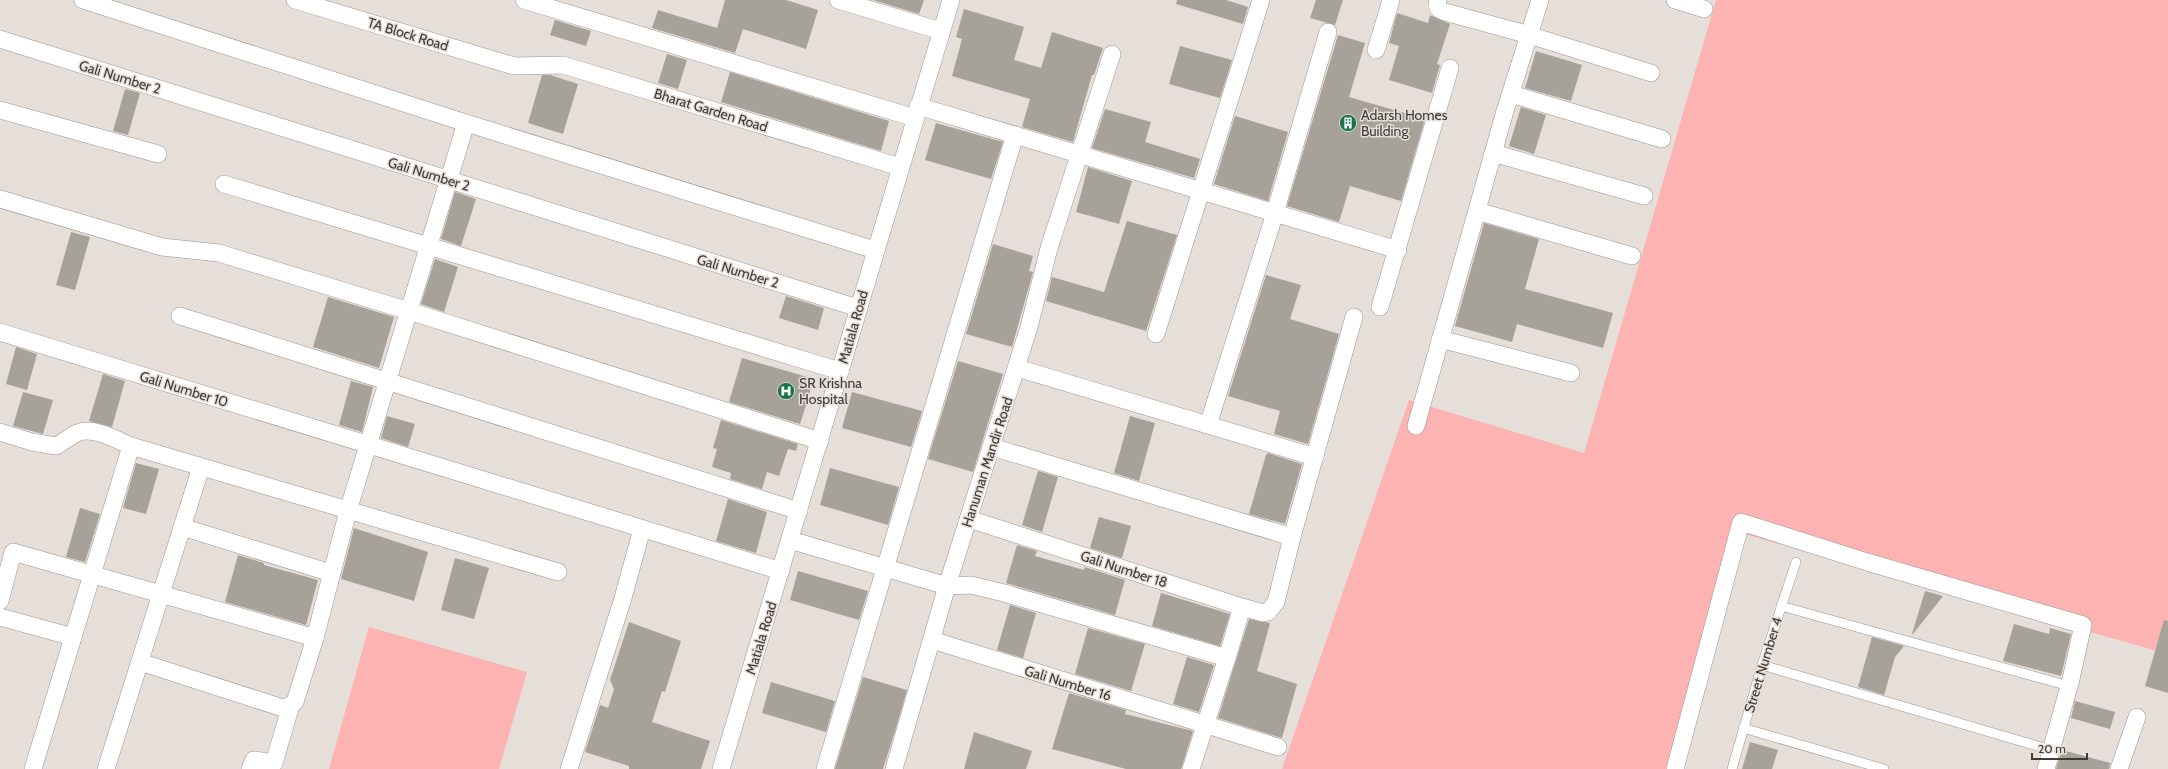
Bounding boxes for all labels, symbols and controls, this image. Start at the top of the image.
street label: TA Block Road [365,13,451,55]
street label: Gali Number 2 [77,56,163,98]
street label: Bharat Garden Road [652,84,770,136]
place label: Adarsh Homes Building [1361,106,1448,140]
building icon: Adarsh Homes Building [1338,113,1358,133]
street label: Gali Number 2 [386,153,472,195]
street label: Gali Number 2 [695,250,781,292]
street label: Matiala Road [834,288,872,366]
street label: Gali Number 10 [138,367,231,411]
place label: SR Krishna Hospital [799,374,862,408]
hospital icon: SR Krishna Hospital [776,381,796,401]
street label: Hanuman Mandir Road [957,394,1017,530]
street label: Gali Number 18 [1078,546,1170,592]
street label: Matiala Road [741,599,781,677]
street label: Street Number 4 [1740,615,1786,715]
street label: Gali Number 16 [1022,661,1114,705]
scale bar [2032,735,2087,761]
text: 20 m [2038,741,2066,756]

